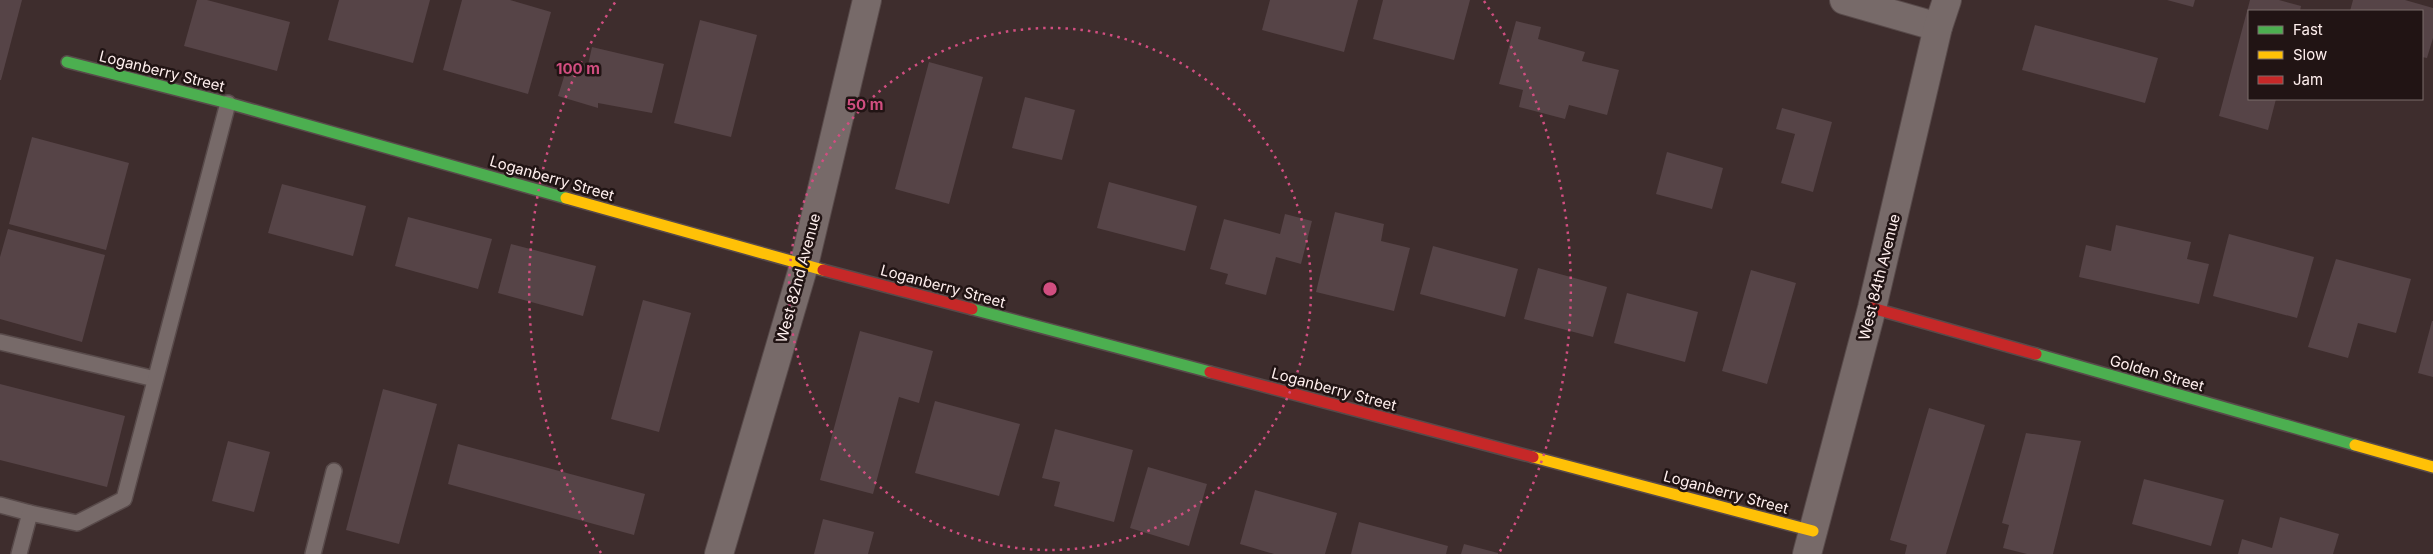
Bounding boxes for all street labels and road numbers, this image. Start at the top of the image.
street label: Loganberry Street [97,46,227,96]
street label: Loganberry Street [488,151,617,205]
street label: West 82nd Avenue [772,211,824,345]
street label: West 84th Avenue [1854,212,1904,342]
street label: Loganberry Street [878,260,1008,312]
street label: Golden Street [2108,350,2206,396]
street label: Loganberry Street [1269,363,1399,415]
street label: Loganberry Street [1661,466,1791,518]

